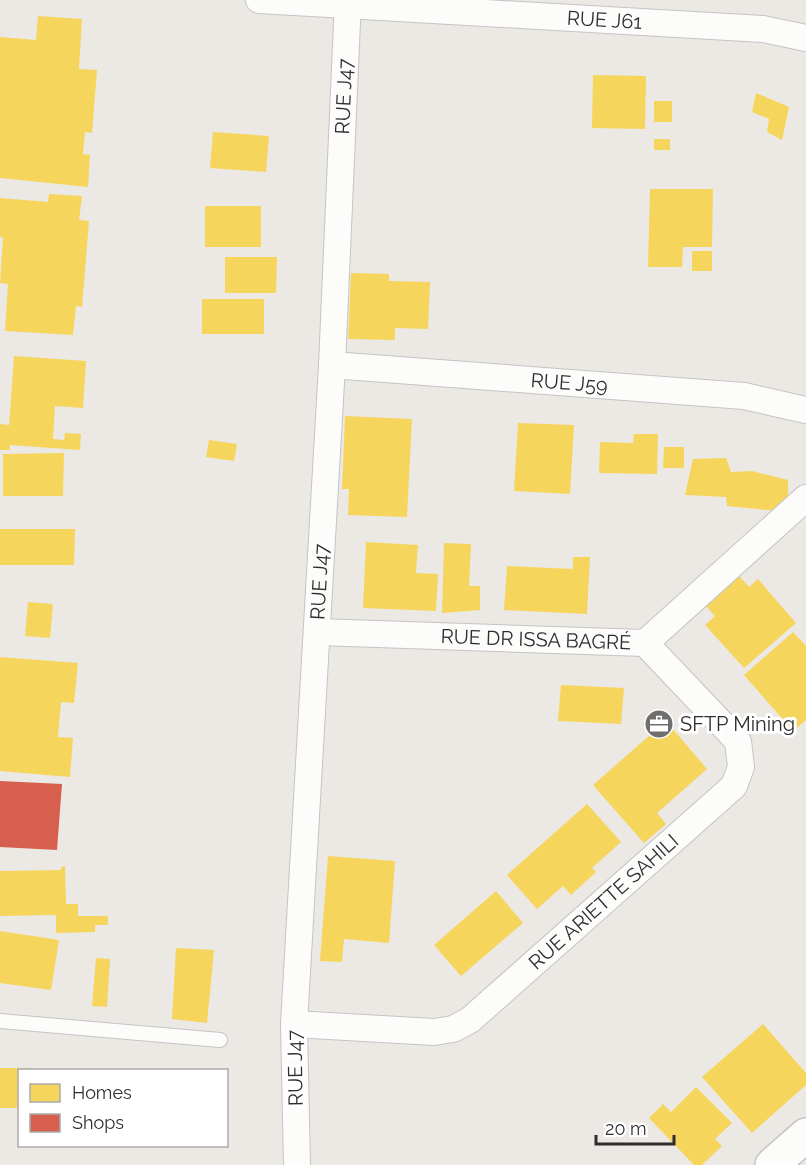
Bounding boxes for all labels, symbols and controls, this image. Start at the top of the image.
street label: RUE J61 [566,6,643,34]
street label: RUE J47 [330,58,357,135]
street label: RUE J59 [530,368,609,398]
street label: RUE J47 [305,543,334,620]
street label: RUE DR ISSA BAGRÉ [440,624,632,655]
office icon: SFTP Mining [643,708,675,740]
place label: SFTP Mining [680,712,795,736]
street label: RUE ARIETTE SAHILI [524,829,683,974]
street label: RUE J47 [282,1029,308,1106]
legend [18,1069,228,1147]
text: Homes [72,1082,132,1103]
scale bar [596,1108,674,1146]
text: Shops [72,1112,124,1133]
text: 20 m [605,1118,647,1139]

